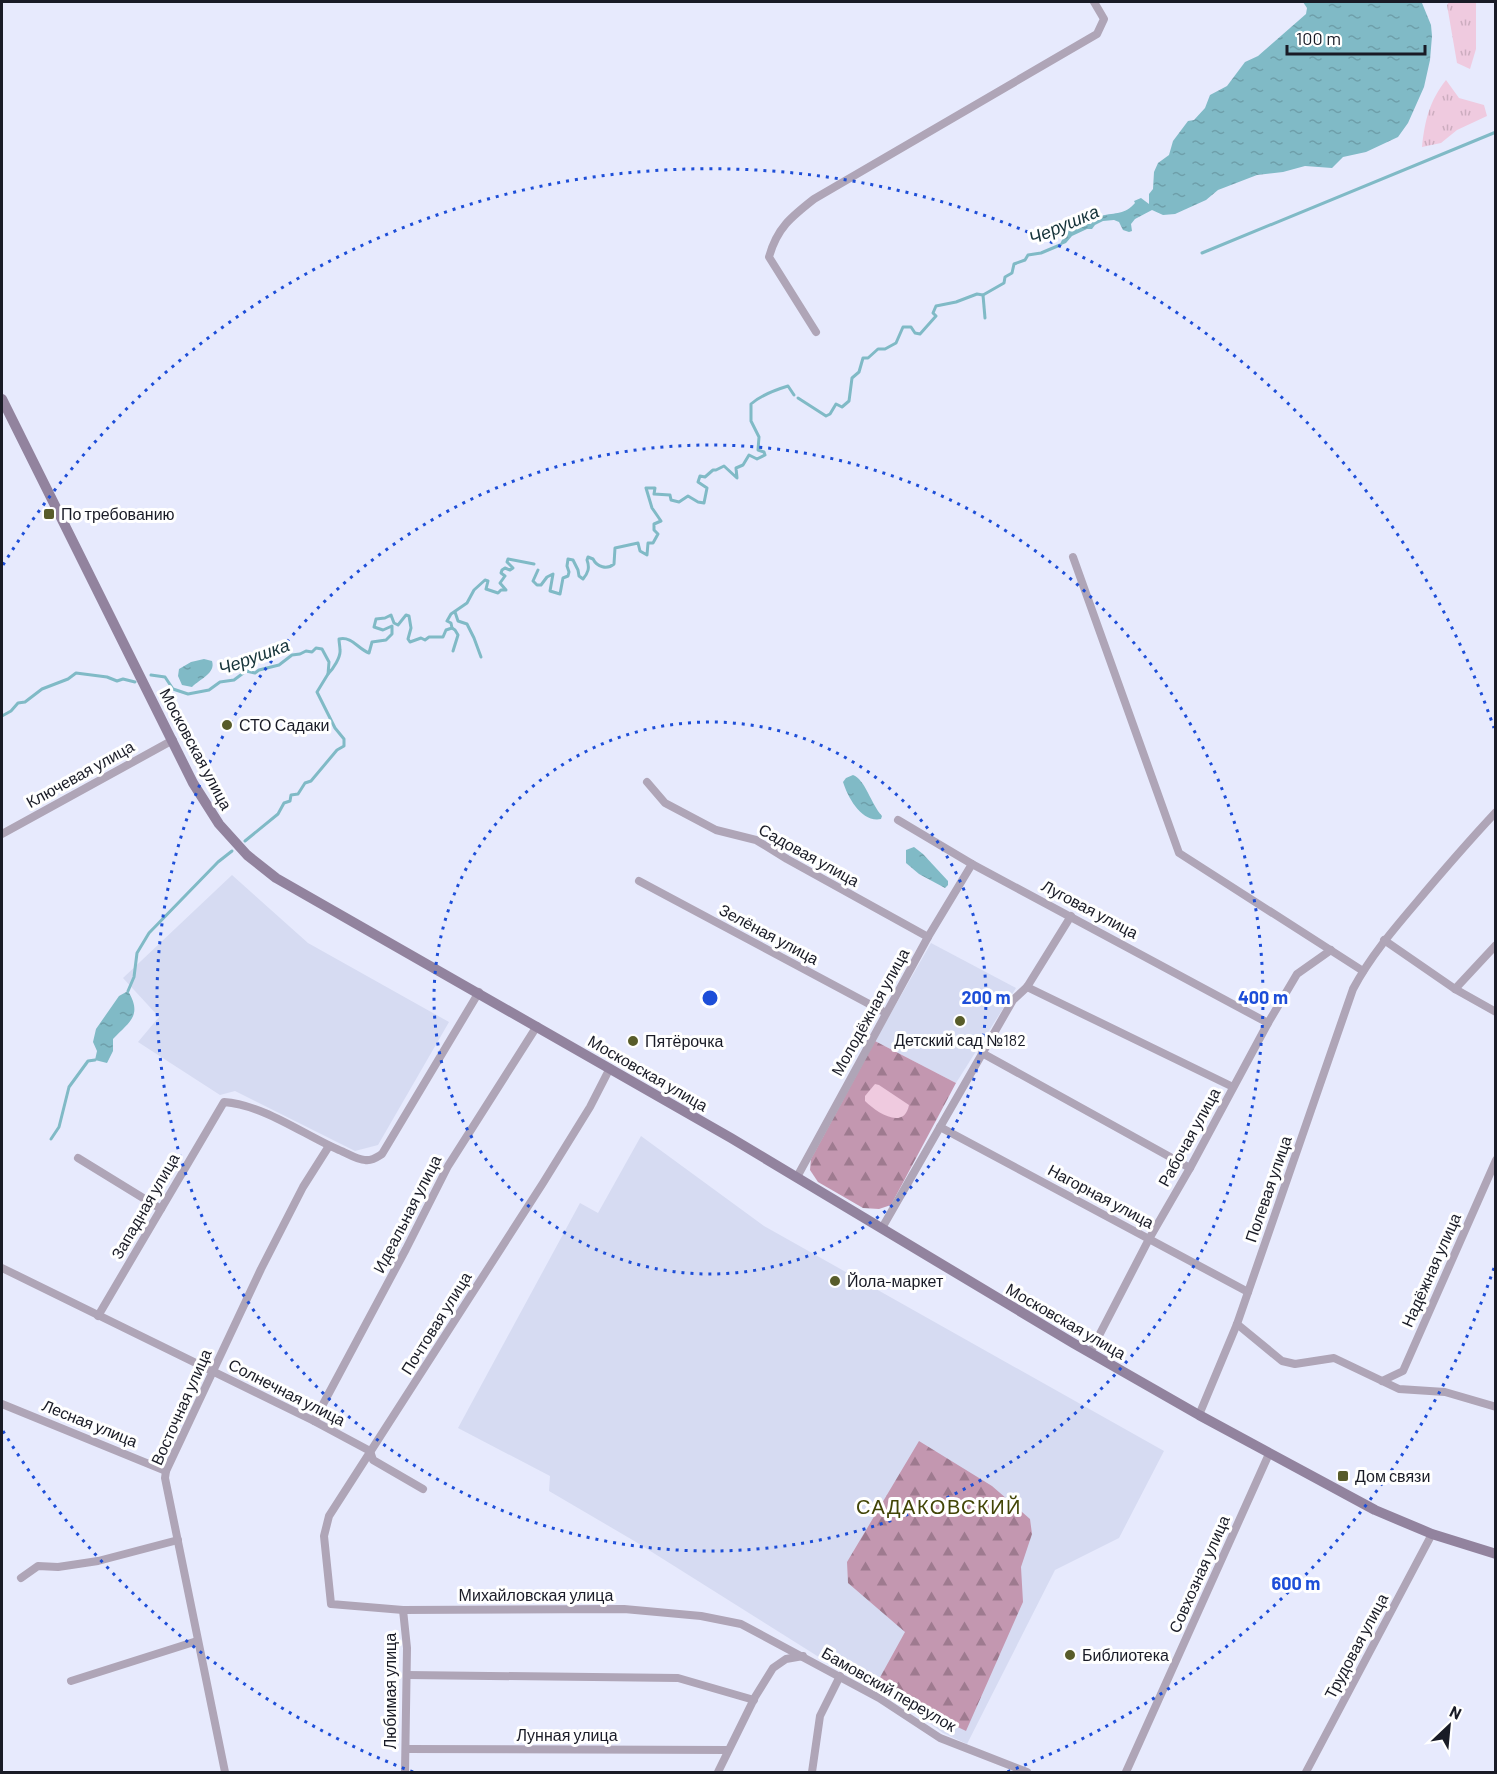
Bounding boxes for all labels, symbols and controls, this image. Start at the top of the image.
scale bar [1287,18,1425,56]
text: 100 m [1296,27,1341,49]
water label: Черушка [1025,199,1102,249]
place label: По требованию [61,504,175,523]
marker: По требованию [42,507,56,521]
water label: Черушка [215,633,292,679]
street label: Московская улица [156,685,237,813]
place label: СТО Садаки [239,715,330,734]
marker: СТО Садаки [220,718,234,732]
street label: Ключевая улица [22,736,137,811]
street label: Садовая улица [756,819,863,890]
street label: Луговая улица [1039,875,1142,942]
street label: Зелёная улица [716,899,822,968]
street label: Молодёжная улица [827,945,912,1079]
text: 200 m [961,986,1011,1008]
text: 400 m [1238,986,1288,1008]
centre of rings [700,988,720,1008]
marker: Детский сад №182 [953,1014,967,1028]
place label: Детский сад №182 [894,1030,1026,1049]
street label: Московская улица [585,1031,712,1115]
place label: Пятёрочка [645,1031,724,1050]
marker: Пятёрочка [626,1034,640,1048]
street label: Рабочая улица [1154,1084,1224,1189]
street label: Полевая улица [1240,1133,1295,1245]
street label: Западная улица [107,1149,183,1262]
street label: Идеальная улица [369,1152,445,1276]
street label: Нагорная улица [1045,1160,1158,1232]
street label: Надёжная улица [1397,1210,1464,1330]
street label: Почтовая улица [396,1268,475,1378]
place label: Йола-маркет [847,1271,944,1290]
marker: Йола-маркет [828,1274,842,1288]
street label: Московская улица [1003,1279,1130,1363]
street label: Восточная улица [146,1346,215,1468]
street label: Солнечная улица [226,1354,349,1429]
street label: Лесная улица [40,1395,141,1450]
place label: Дом связи [1355,1466,1430,1485]
marker: Дом связи [1336,1469,1350,1483]
district label: САДАКОВСКИЙ [856,1494,1022,1518]
street label: Совхозная улица [1164,1512,1233,1635]
text: 600 m [1272,1572,1320,1594]
street label: Михайловская улица [459,1585,613,1604]
street label: Трудовая улица [1320,1590,1391,1702]
street label: Любимая улица [380,1633,399,1749]
street label: Бамовский переулок [819,1642,961,1735]
place label: Библиотека [1082,1645,1169,1664]
marker: Библиотека [1063,1648,1077,1662]
north arrow [1419,1696,1479,1756]
text: N [1447,1701,1465,1723]
street label: Лунная улица [516,1725,618,1744]

